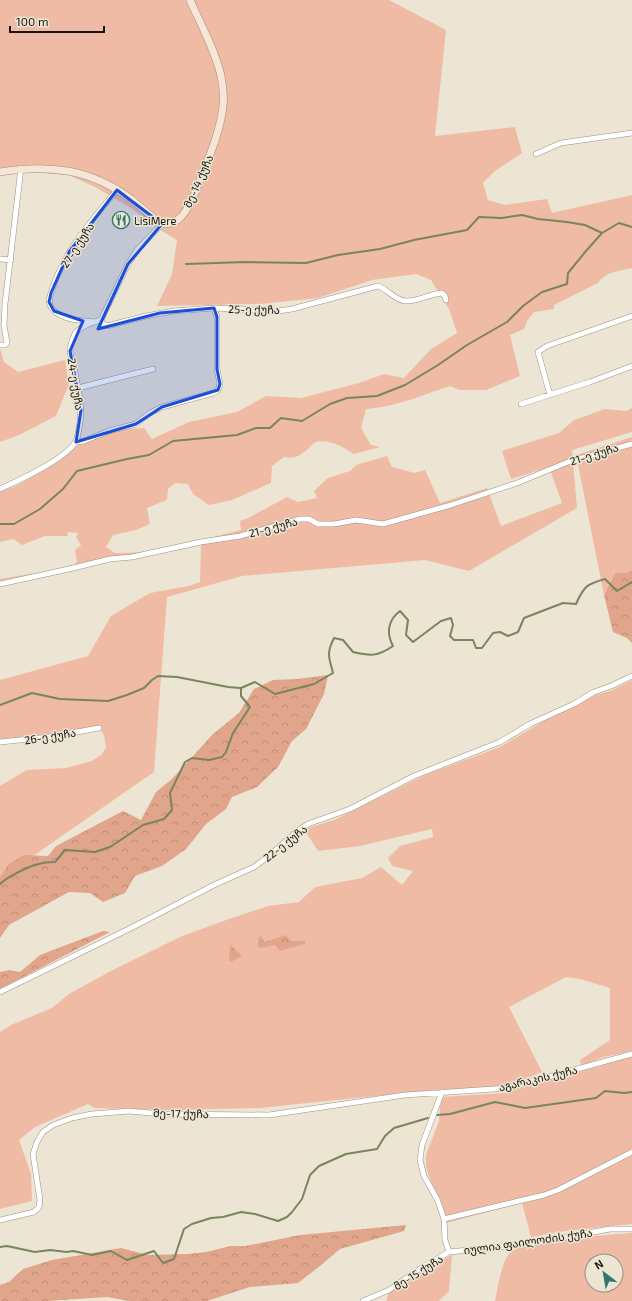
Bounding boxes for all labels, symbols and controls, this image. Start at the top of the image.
scale bar [10,8,104,34]
text: 100 m [16,14,48,28]
street label: მე-14 ქუჩა [181,152,216,210]
restaurant icon: LisiMere [111,210,131,230]
place label: LisiMere [134,214,177,227]
street label: 27-ე ქუჩა [58,220,97,271]
street label: 25-ე ქუჩა [228,302,280,317]
street label: 24-ე ქუჩა [64,357,87,411]
street label: 21-ე ქუჩა [568,440,620,468]
street label: 21-ე ქუჩა [247,514,299,541]
street label: 26-ე ქუჩა [23,726,77,747]
street label: 22-ე ქუჩა [261,822,310,865]
street label: აგარაკის ქუჩა [497,1063,579,1094]
street label: მე-17 ქუჩა [153,1106,209,1121]
street label: იულია ფაილოძის ქუჩა [463,1226,593,1257]
street label: მე-15 ქუჩა [391,1252,446,1293]
north arrow [584,1253,624,1293]
text: N [592,1256,605,1272]

